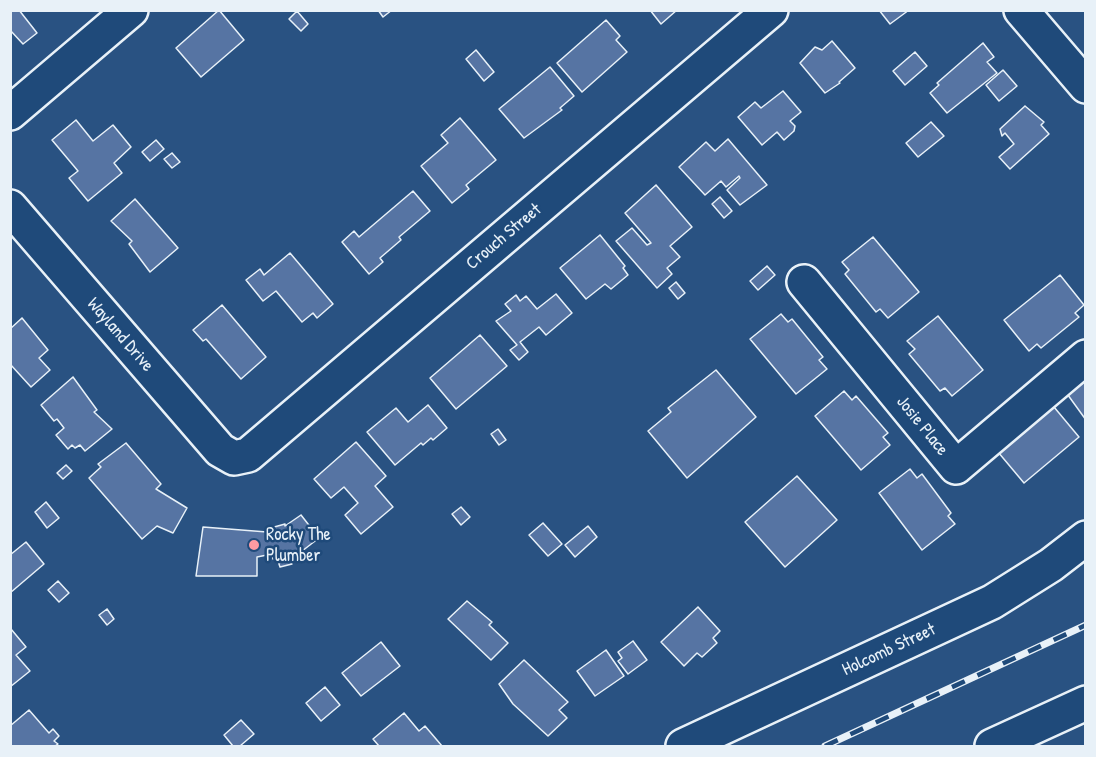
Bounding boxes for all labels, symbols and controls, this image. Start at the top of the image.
street label: Crouch Street [462,199,546,275]
street label: Wayland Drive [82,294,158,376]
street label: Josie Place [891,392,953,460]
place label: Rocky The Plumber [266,524,331,566]
marker: Rocky The Plumber [247,538,261,552]
street label: Holcomb Street [839,619,939,681]

